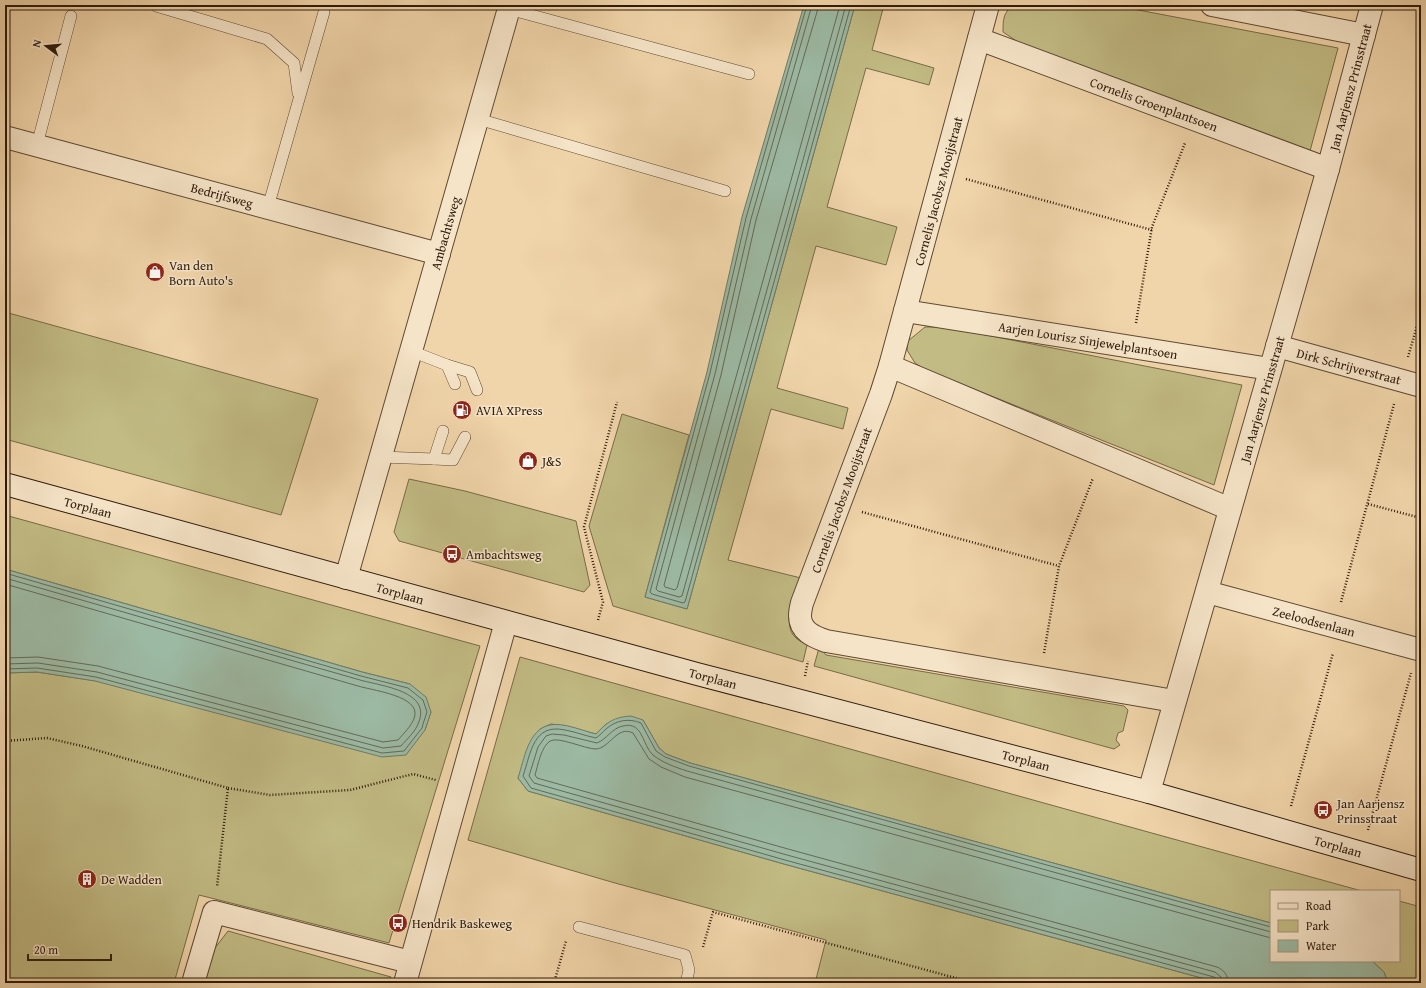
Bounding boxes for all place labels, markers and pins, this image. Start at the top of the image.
place label: Van den Born Auto's [169,256,233,290]
shop icon: Van den Born Auto's [144,261,166,283]
fuel station icon: AVIA XPress [451,399,473,421]
place label: AVIA XPress [476,401,543,420]
shop icon: J&S [517,450,539,472]
place label: J&S [540,452,561,471]
bus stop icon: Ambachtsweg [441,543,463,565]
place label: Ambachtsweg [466,545,542,564]
place label: Jan Aarjensz Prinsstraat [1335,794,1405,828]
bus stop icon: Jan Aarjensz Prinsstraat [1312,799,1334,821]
building icon: De Wadden [76,868,98,890]
place label: De Wadden [101,870,163,889]
bus stop icon: Hendrik Baskeweg [387,912,409,934]
place label: Hendrik Baskeweg [412,914,513,933]

